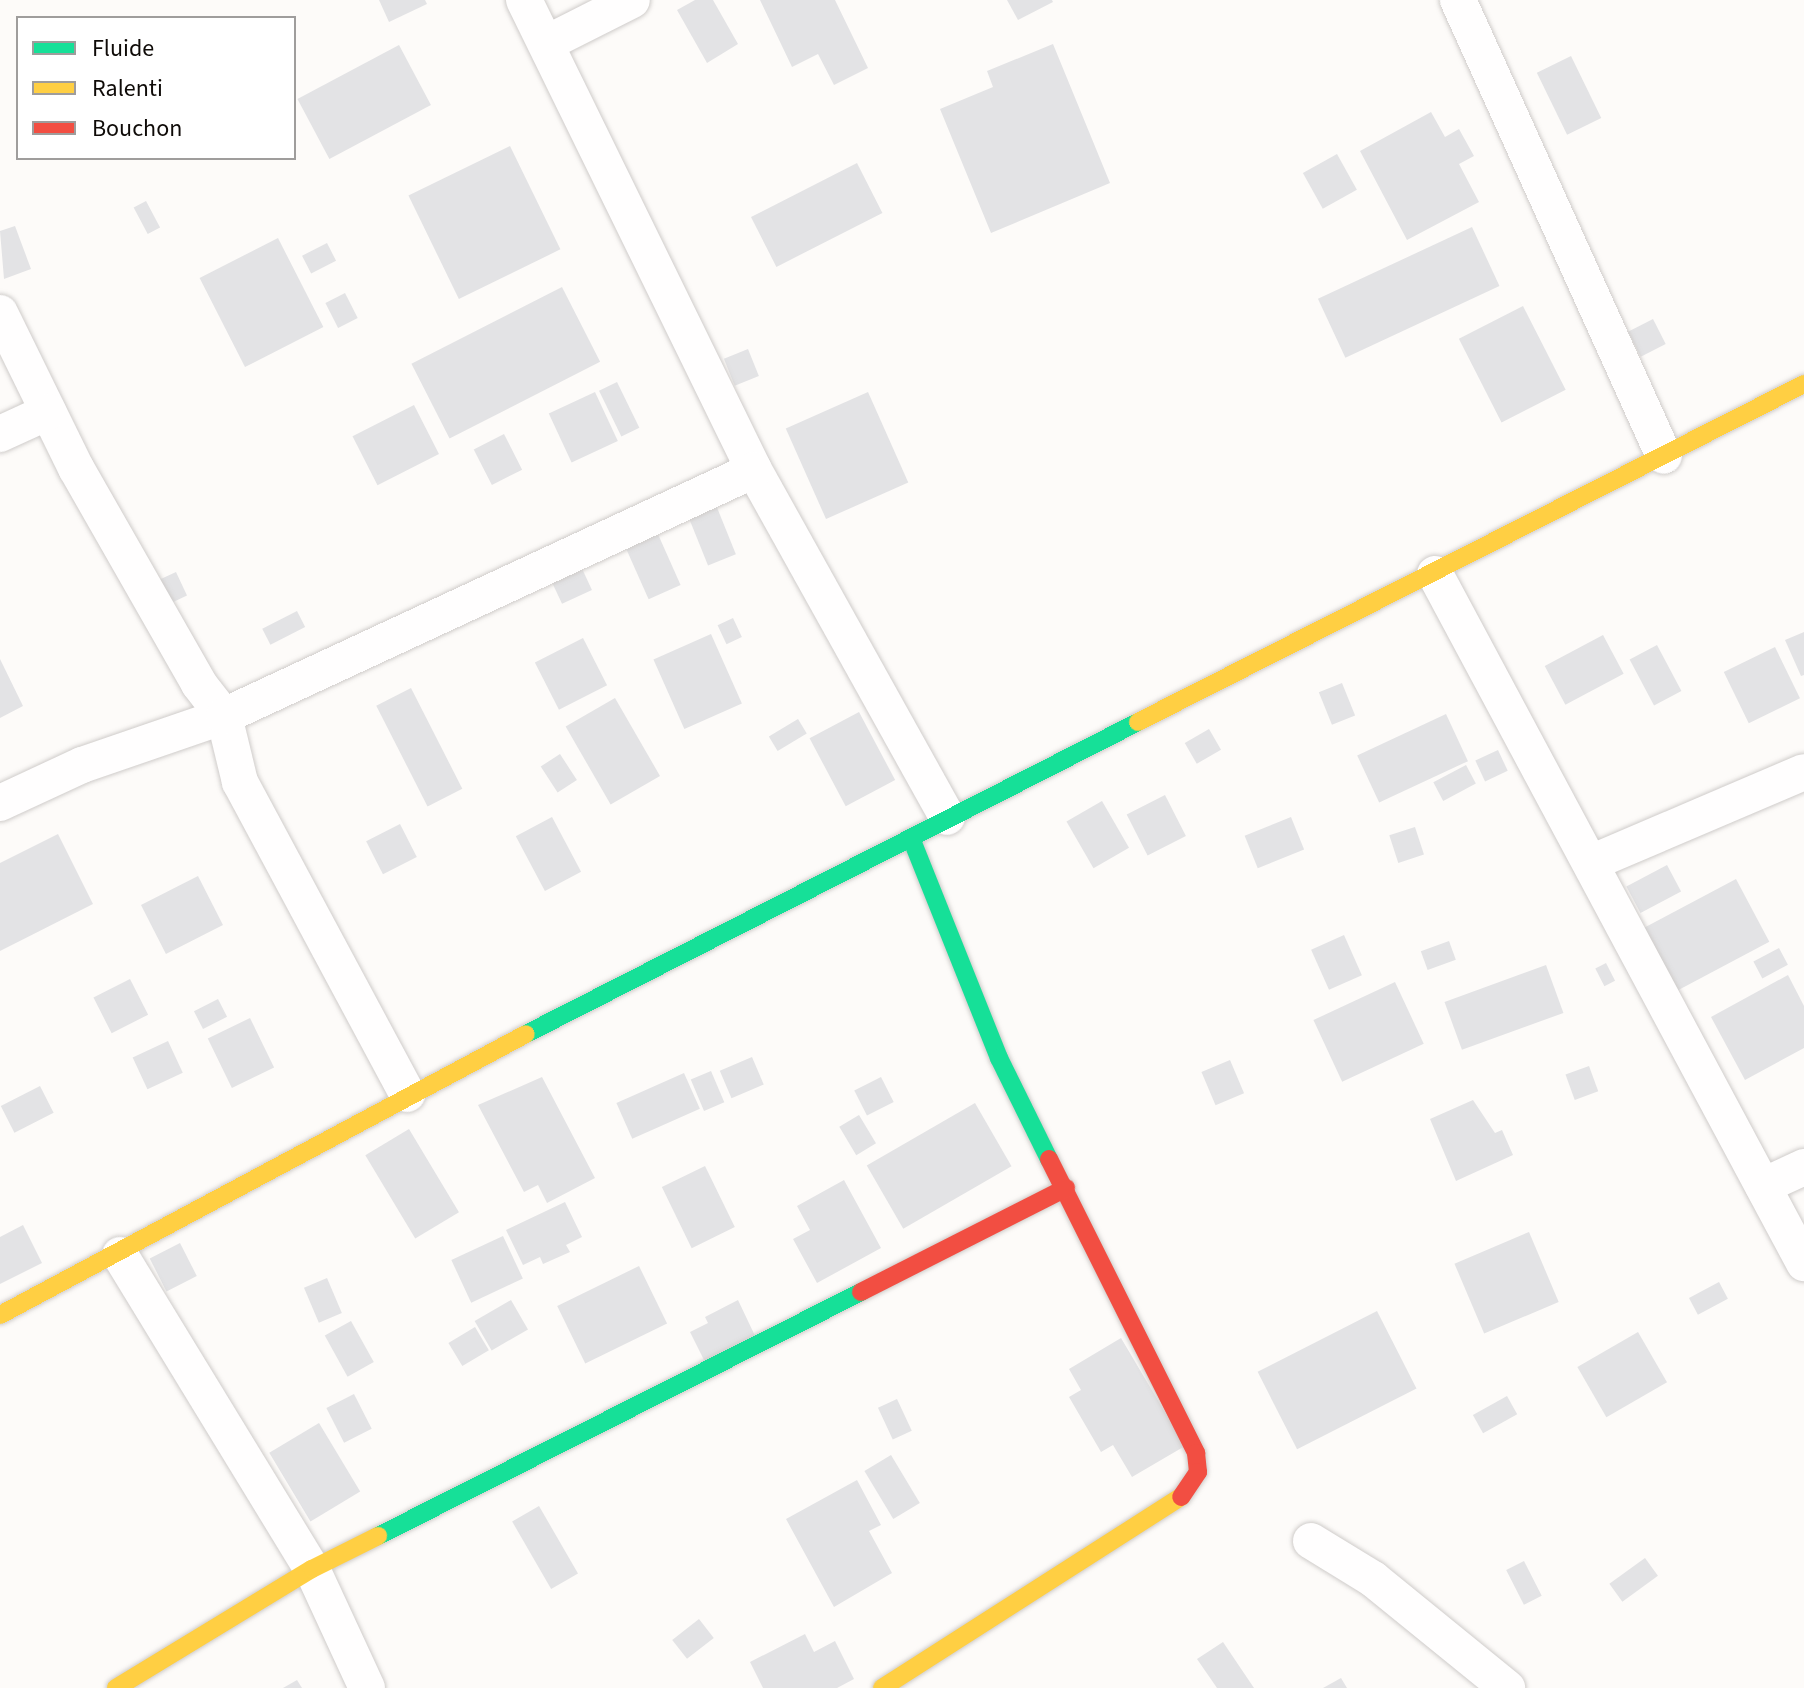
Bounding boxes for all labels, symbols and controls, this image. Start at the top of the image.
legend [16,16,296,160]
text: Fluide [92,31,154,66]
text: Ralenti [92,71,163,106]
text: Bouchon [92,111,182,146]

